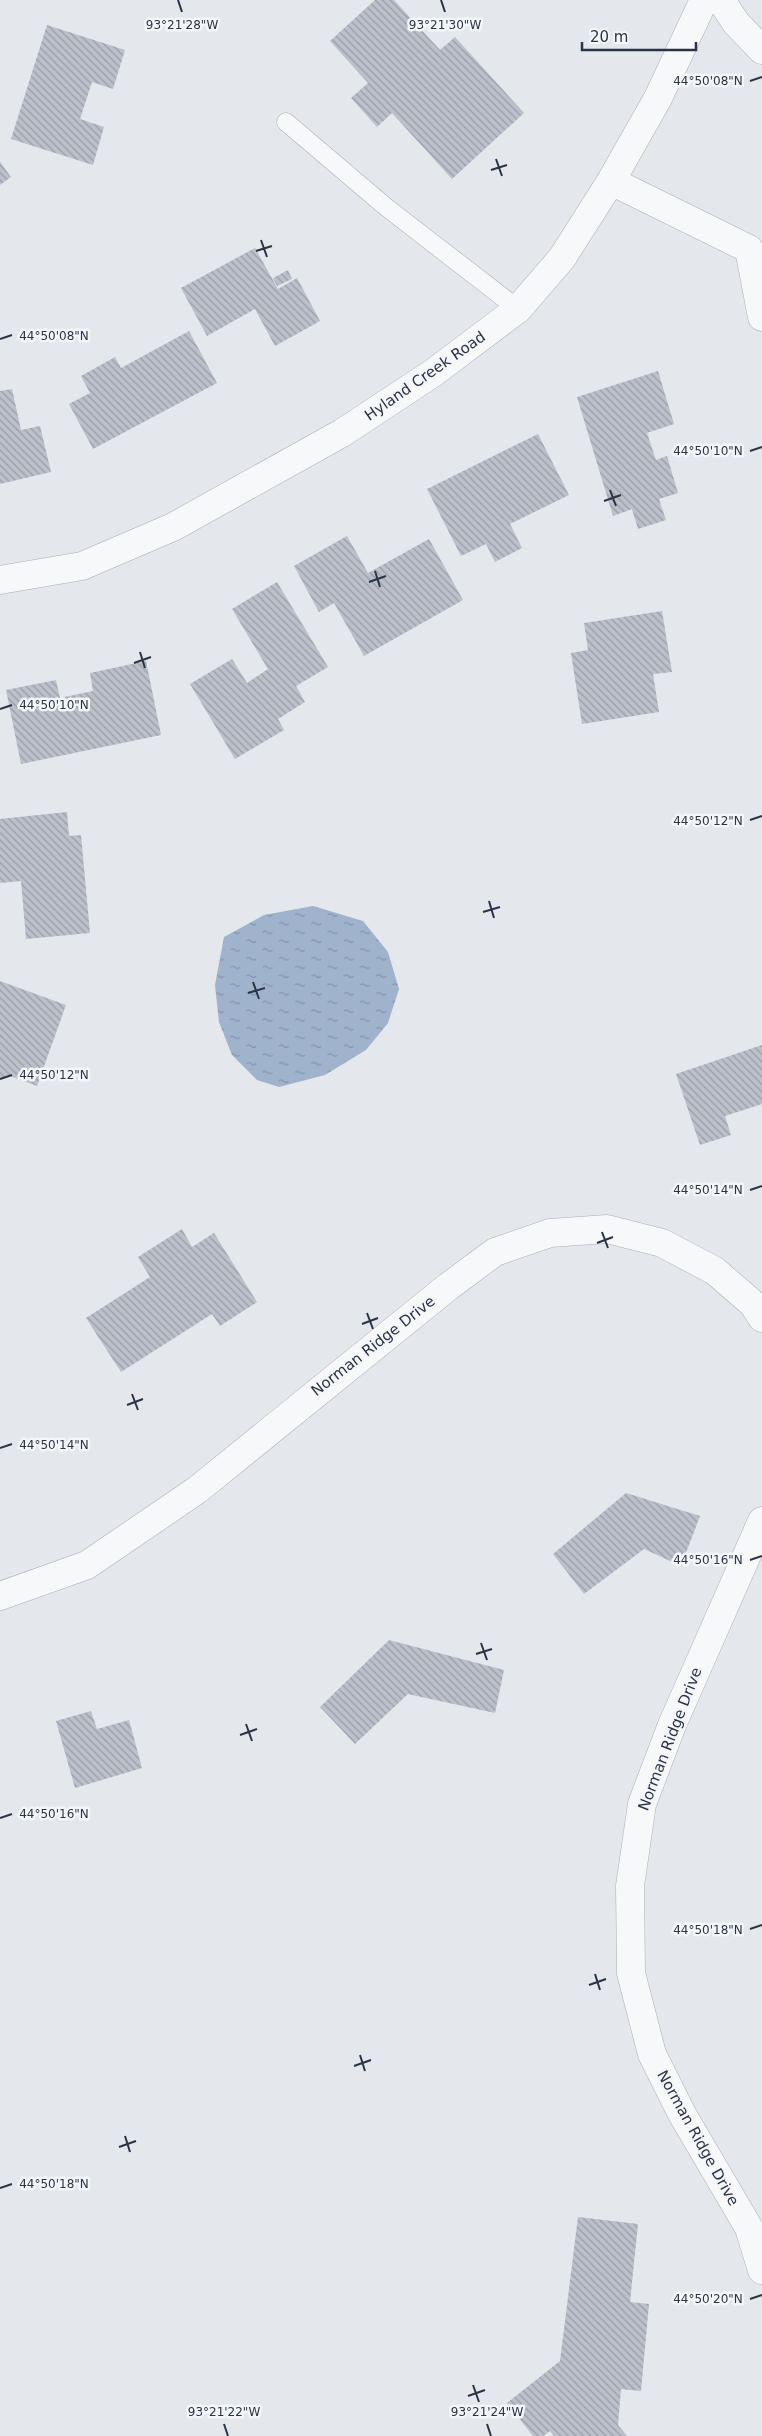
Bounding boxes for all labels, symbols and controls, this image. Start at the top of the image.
text: 93°21'28"W [146,18,218,32]
text: 93°21'30"W [409,18,481,32]
scale bar [582,20,696,52]
text: 20 m [590,28,628,46]
text: 44°50'08"N [673,74,743,88]
street label: Hyland Creek Road [361,328,489,424]
text: 44°50'08"N [19,329,89,343]
text: 44°50'10"N [673,444,743,458]
text: 44°50'10"N [19,698,89,712]
text: 44°50'12"N [673,814,743,828]
text: 44°50'12"N [19,1068,89,1082]
text: 44°50'14"N [673,1183,743,1197]
street label: Norman Ridge Drive [308,1292,438,1400]
text: 44°50'14"N [19,1438,89,1452]
text: 44°50'16"N [673,1553,743,1567]
street label: Norman Ridge Drive [634,1665,706,1813]
text: 44°50'16"N [19,1807,89,1821]
text: 44°50'18"N [673,1923,743,1937]
street label: Norman Ridge Drive [653,2067,743,2209]
text: 44°50'18"N [19,2177,89,2191]
text: 44°50'20"N [673,2292,743,2306]
text: 93°21'22"W [188,2405,260,2419]
text: 93°21'24"W [451,2405,523,2419]

